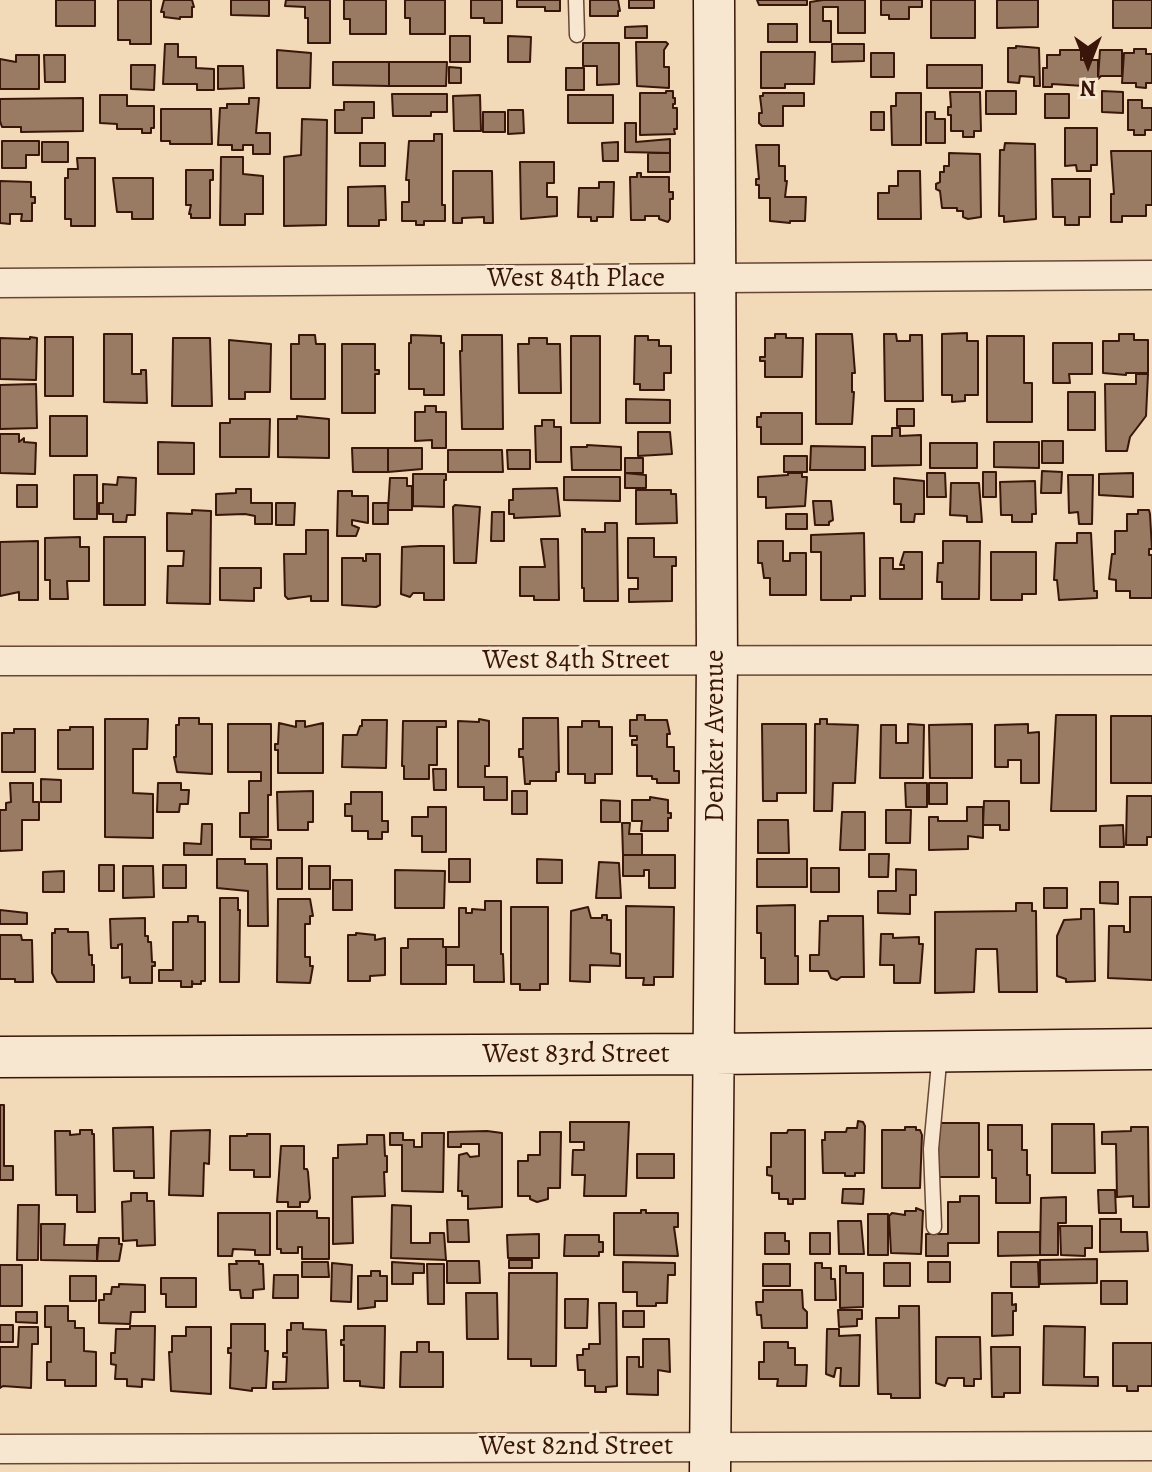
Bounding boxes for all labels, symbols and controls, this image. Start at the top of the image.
north arrow [1048,24,1128,104]
text: N [1080,73,1096,103]
street label: West 84th Place [487,262,665,296]
street label: West 84th Street [482,644,670,678]
street label: Denker Avenue [699,649,733,823]
street label: West 83rd Street [482,1038,670,1072]
street label: West 82nd Street [479,1430,673,1464]

